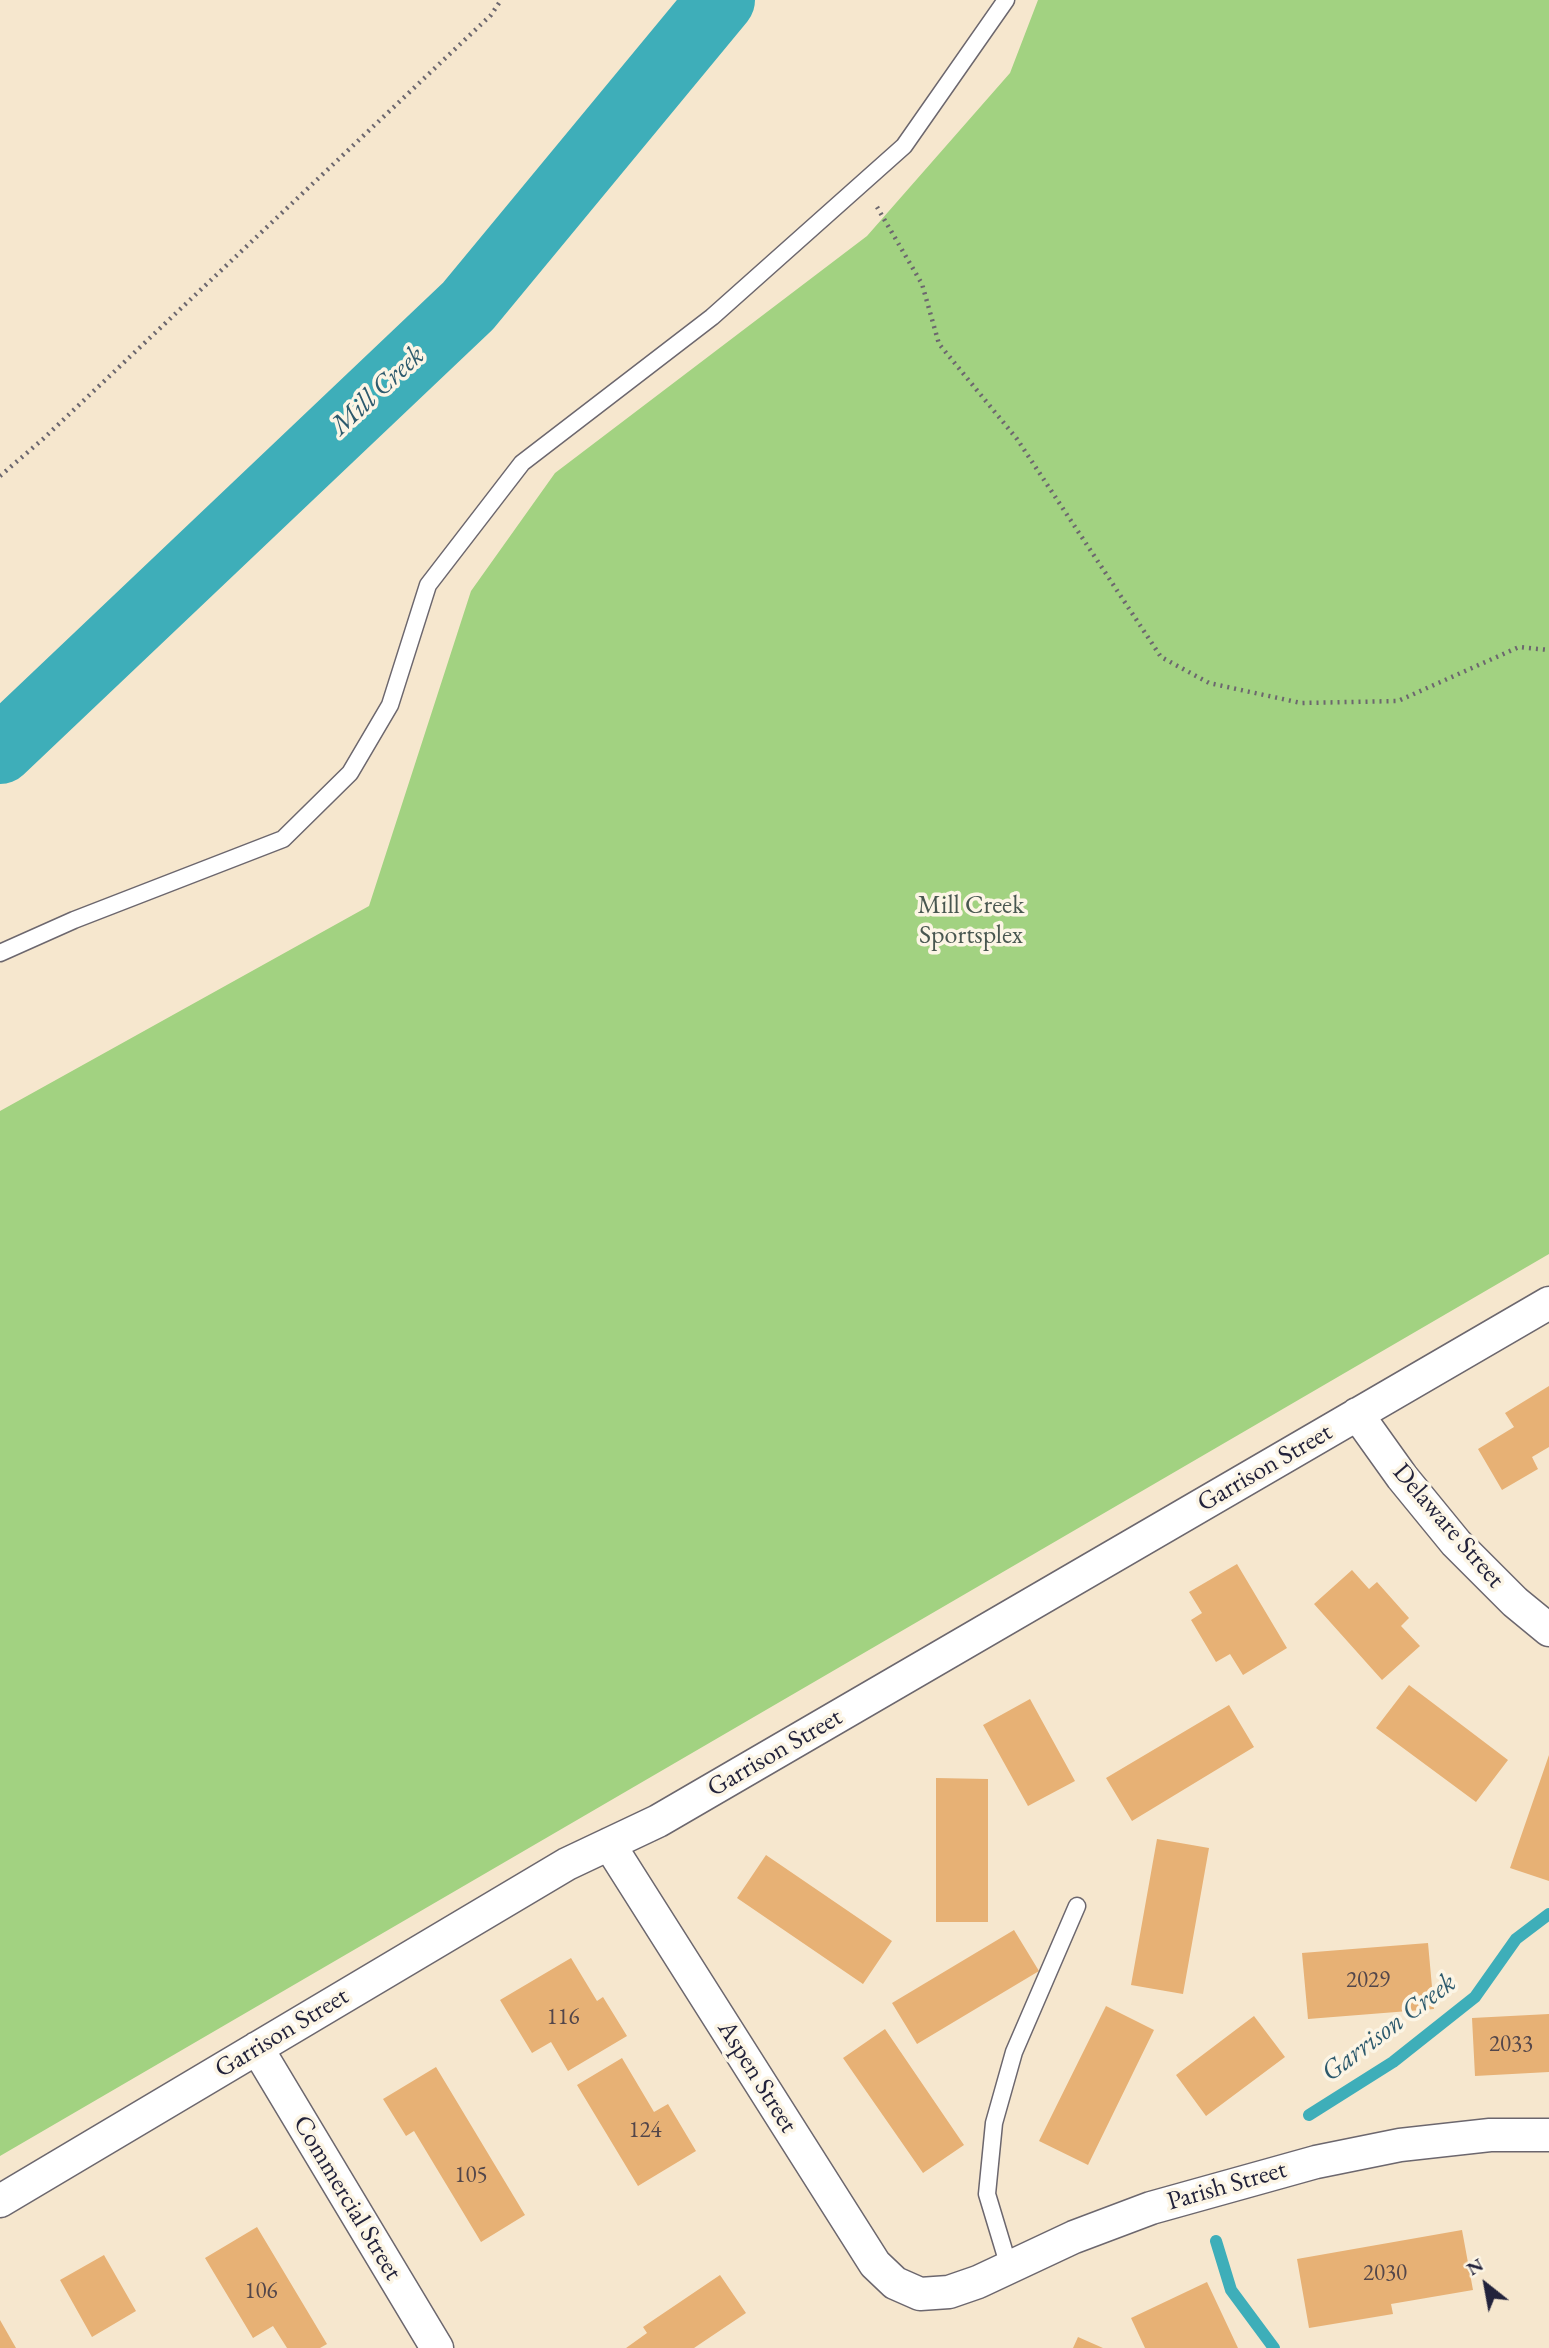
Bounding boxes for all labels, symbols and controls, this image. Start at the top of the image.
water label: Mill Creek [324,339,432,443]
park label: Mill Creek Sportsplex [918,890,1024,951]
street label: Garrison Street [1192,1417,1338,1519]
street label: Delaware Street [1385,1457,1511,1595]
street label: Garrison Street [702,1702,848,1804]
water label: Garrison Creek [1315,1966,1463,2090]
house number: 2029 [1346,1967,1390,1995]
street label: Garrison Street [210,1981,354,2085]
house number: 116 [546,2004,580,2032]
street label: Aspen Street [710,2015,804,2139]
house number: 2033 [1489,2031,1533,2059]
street label: Commercial Street [286,2110,408,2286]
house number: 124 [628,2117,662,2145]
street label: Parish Street [1164,2154,1290,2218]
house number: 105 [454,2162,488,2190]
north arrow [1451,2250,1521,2320]
text: N [1462,2252,1488,2281]
house number: 2030 [1363,2260,1407,2288]
house number: 106 [244,2278,278,2306]

